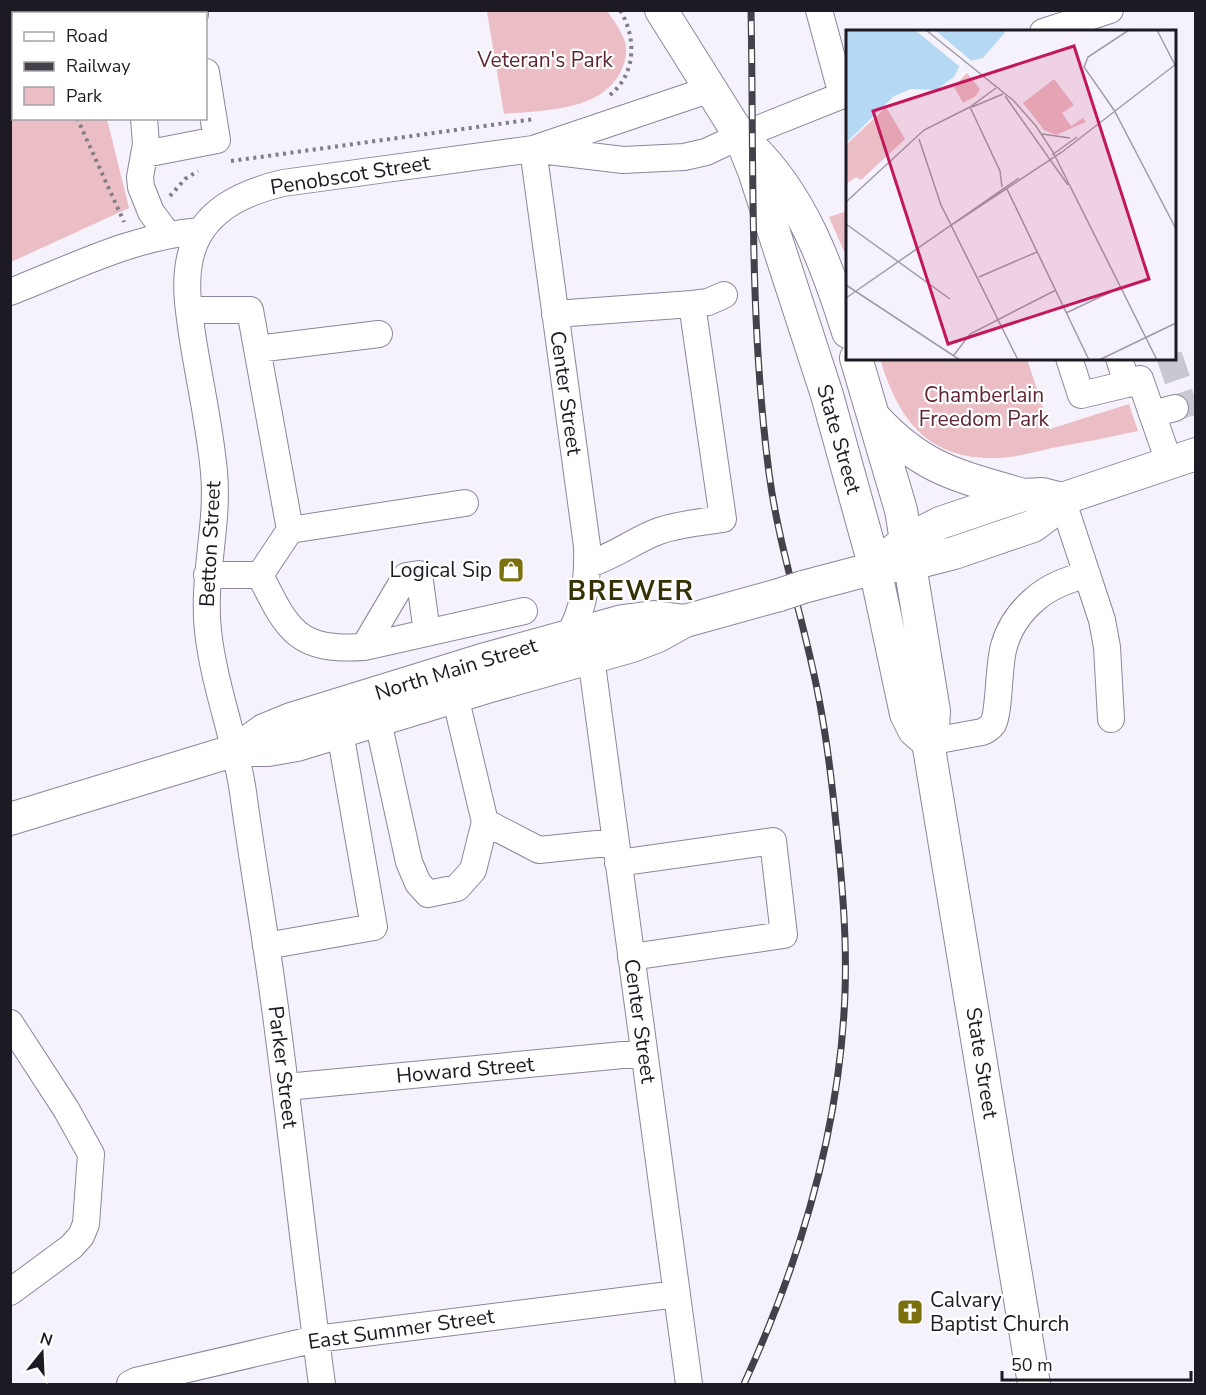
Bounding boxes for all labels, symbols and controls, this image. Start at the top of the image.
legend [12,12,207,120]
text: Road [66,24,108,48]
inset map [846,30,1176,360]
park label: Veteran's Park [476,46,613,74]
text: Railway [66,54,131,78]
text: Park [66,84,103,108]
street label: Penobscot Street [268,148,432,201]
street label: Center Street [543,329,589,458]
street label: State Street [810,381,868,498]
park label: Chamberlain Freedom Park [919,381,1050,433]
street label: Betton Street [193,480,227,608]
shop icon: Logical Sip [496,555,526,585]
place label: Logical Sip [389,556,492,584]
district label: BREWER [568,573,694,610]
street label: North Main Street [371,631,541,707]
street label: Center Street [617,957,663,1086]
street label: Parker Street [262,1004,304,1130]
street label: State Street [959,1005,1005,1121]
street label: Howard Street [395,1050,536,1090]
place label: Calvary Baptist Church [930,1286,1069,1338]
church icon: Calvary Baptist Church [895,1297,925,1327]
street label: East Summer Street [306,1302,497,1356]
north arrow [12,1323,72,1383]
text: N [37,1327,55,1352]
scale bar [1002,1344,1191,1382]
text: 50 m [1011,1353,1053,1377]

